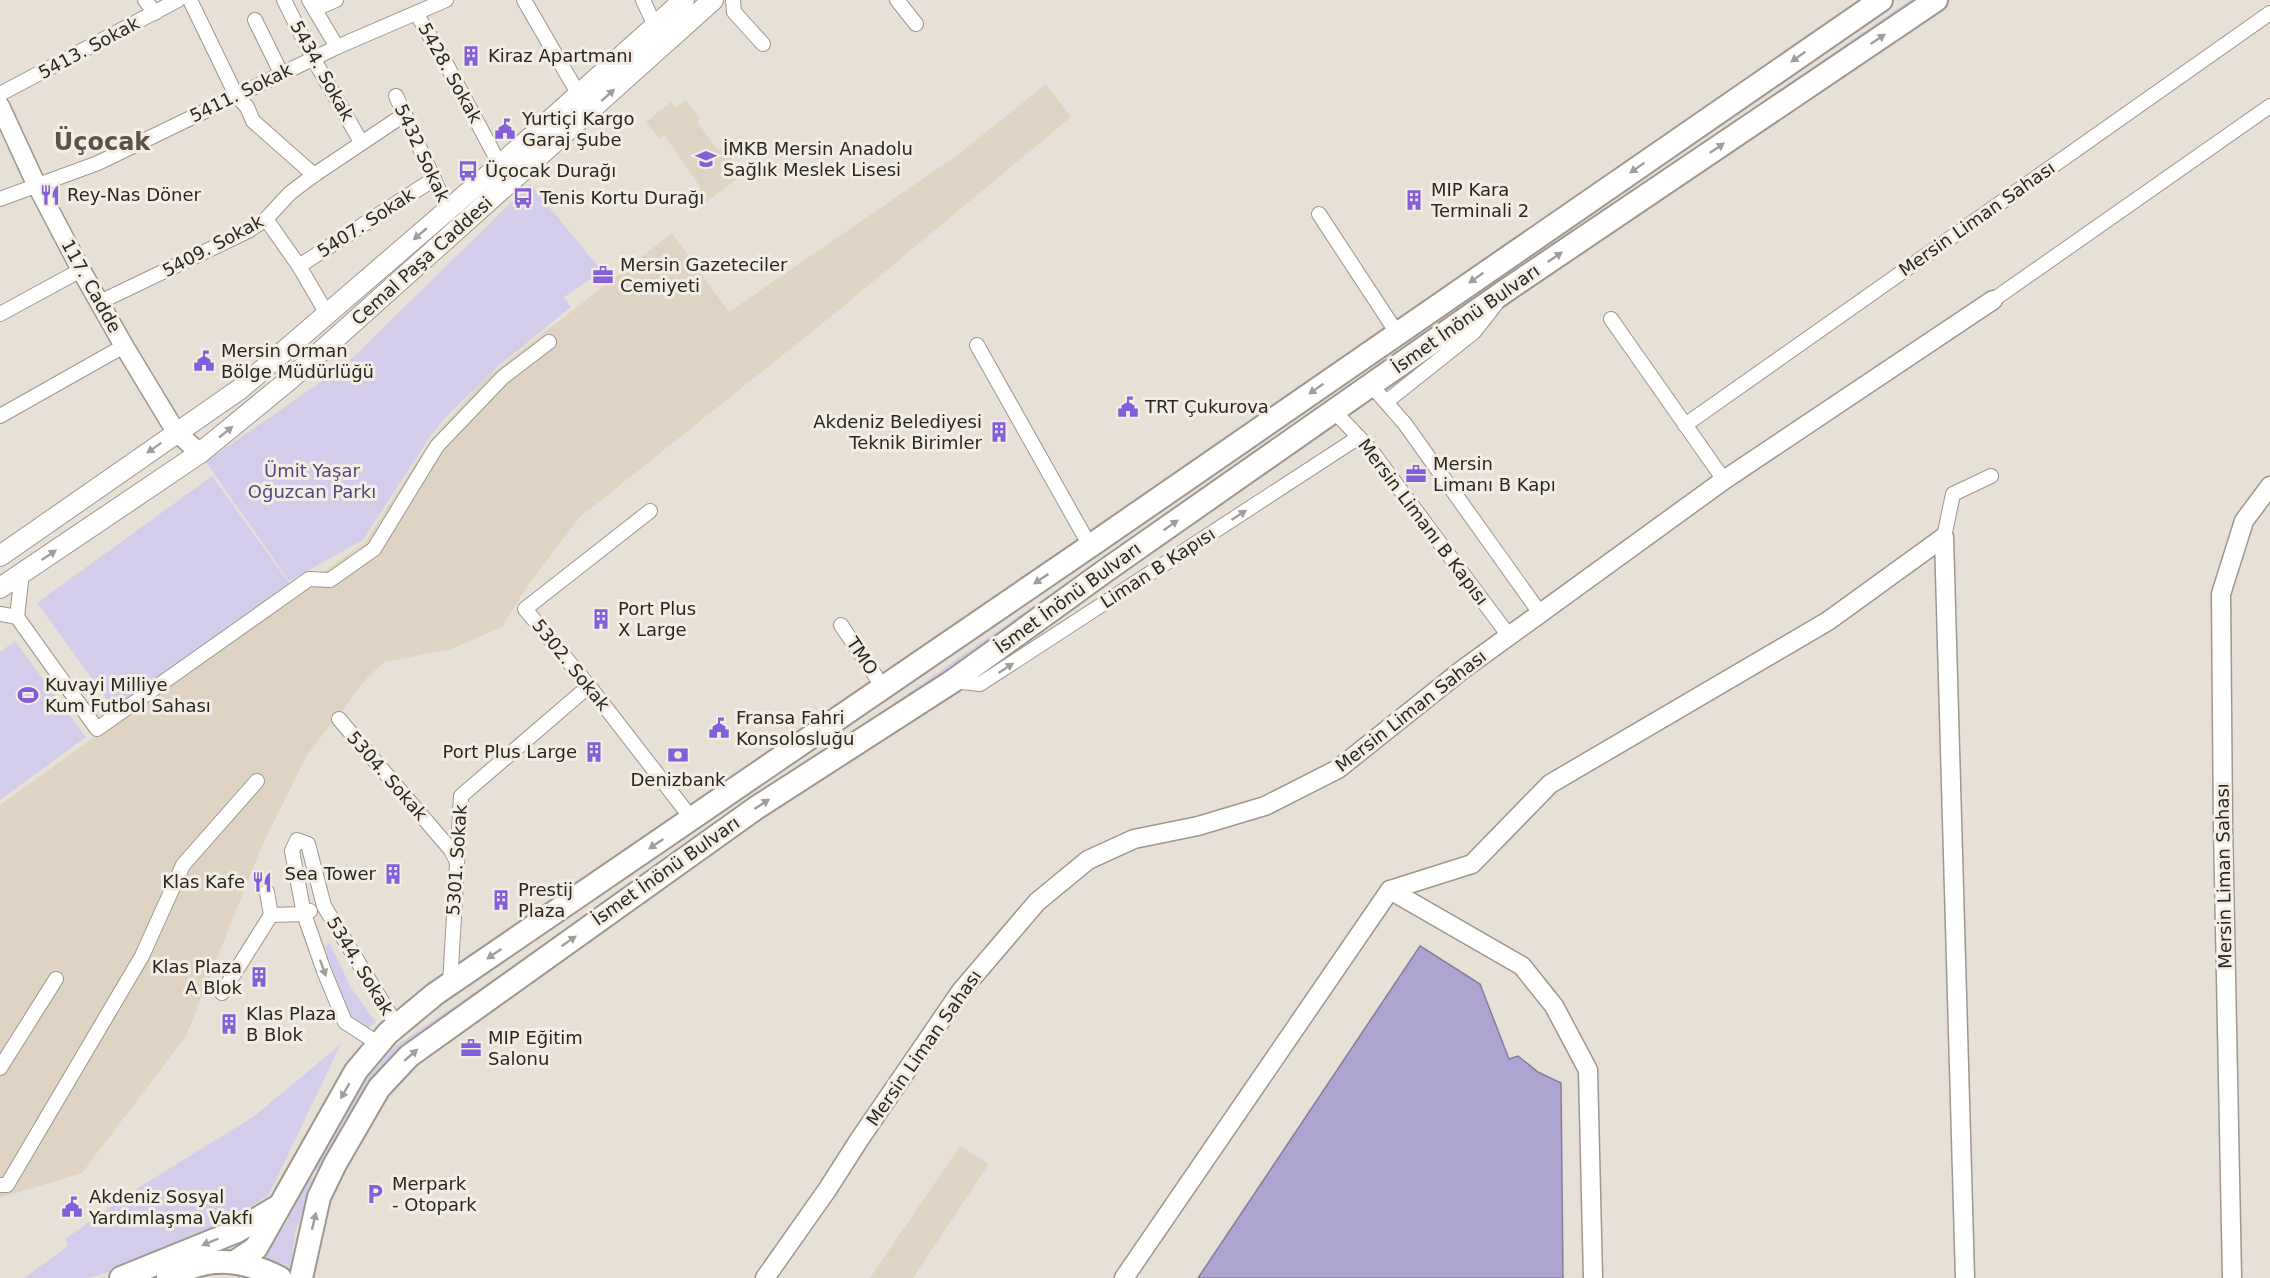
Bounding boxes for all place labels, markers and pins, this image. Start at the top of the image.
building icon: Kiraz Apartmanı [459,44,483,68]
place label: Kiraz Apartmanı [488,45,633,66]
place label: Yurtiçi Kargo Garaj Şube [521,108,634,150]
public building icon: Yurtiçi Kargo Garaj Şube [493,117,517,141]
place label: İMKB Mersin Anadolu Sağlık Meslek Lisesi [723,138,913,180]
school or university icon: İMKB Mersin Anadolu Sağlık Meslek Lisesi [694,147,718,171]
bus stop icon: Üçocak Durağı [456,159,480,183]
place label: Üçocak Durağı [485,160,616,181]
place label: MIP Kara Terminali 2 [1430,179,1529,221]
restaurant icon: Rey-Nas Döner [38,183,62,207]
place label: Rey-Nas Döner [67,184,202,205]
bus stop icon: Tenis Kortu Durağı [511,186,535,210]
place label: Tenis Kortu Durağı [539,187,704,208]
building icon: MIP Kara Terminali 2 [1402,188,1426,212]
place label: Mersin Gazeteciler Cemiyeti [620,254,788,296]
office icon: Mersin Gazeteciler Cemiyeti [591,263,615,287]
place label: Mersin Orman Bölge Müdürlüğü [221,340,374,382]
public building icon: Mersin Orman Bölge Müdürlüğü [192,349,216,373]
public building icon: TRT Çukurova [1116,395,1140,419]
place label: TRT Çukurova [1144,396,1269,417]
place label: Akdeniz Belediyesi Teknik Birimler [813,411,983,453]
building icon: Akdeniz Belediyesi Teknik Birimler [987,420,1011,444]
place label: Mersin Limanı B Kapı [1433,453,1556,495]
office icon: Mersin Limanı B Kapı [1404,462,1428,486]
place label: Port Plus X Large [618,598,696,640]
building icon: Port Plus X Large [589,607,613,631]
place label: Kuvayi Milliye Kum Futbol Sahası [45,674,211,716]
sports icon: Kuvayi Milliye Kum Futbol Sahası [16,683,40,707]
place label: Fransa Fahri Konsolosluğu [736,707,854,749]
public building icon: Fransa Fahri Konsolosluğu [707,716,731,740]
building icon: Port Plus Large [582,740,606,764]
place label: Port Plus Large [443,741,577,762]
bank icon: Denizbank [666,743,690,767]
place label: Denizbank [630,769,726,790]
building icon: Sea Tower [381,862,405,886]
place label: Sea Tower [285,863,377,884]
restaurant icon: Klas Kafe [250,870,274,894]
place label: Klas Kafe [162,871,245,892]
place label: Prestij Plaza [518,879,573,921]
building icon: Prestij Plaza [489,888,513,912]
place label: Klas Plaza A Blok [152,956,243,998]
building icon: Klas Plaza A Blok [247,965,271,989]
place label: Klas Plaza B Blok [246,1003,336,1045]
building icon: Klas Plaza B Blok [217,1012,241,1036]
place label: MIP Eğitim Salonu [488,1027,583,1069]
office icon: MIP Eğitim Salonu [459,1036,483,1060]
place label: Merpark - Otopark [392,1173,477,1215]
parking icon: Merpark - Otopark [363,1182,387,1206]
place label: Akdeniz Sosyal Yardımlaşma Vakfı [88,1186,253,1228]
public building icon: Akdeniz Sosyal Yardımlaşma Vakfı [60,1195,84,1219]

